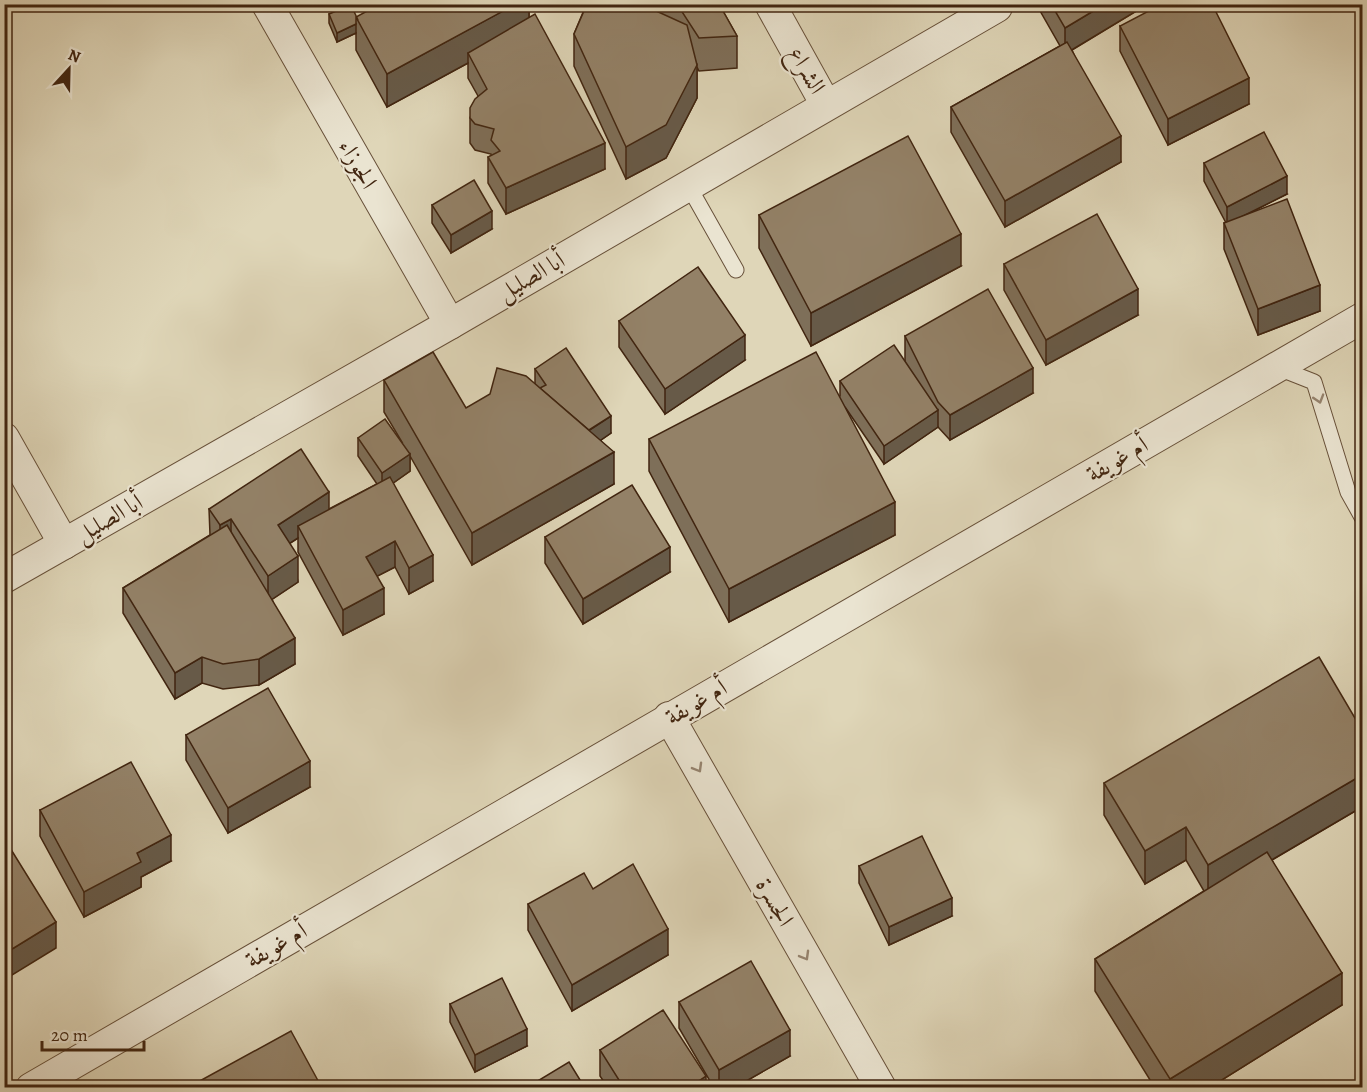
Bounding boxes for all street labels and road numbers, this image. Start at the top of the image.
street label: الشراع [777,40,833,102]
street label: الجوزاء [331,133,385,195]
street label: أبا الصليل [491,243,572,309]
street label: أم غويفة [1080,427,1157,494]
street label: أبا الصليل [69,485,150,551]
street label: أم غويفة [659,670,736,737]
street label: الجسرة [748,872,802,932]
street label: أم غويفة [239,913,316,980]

